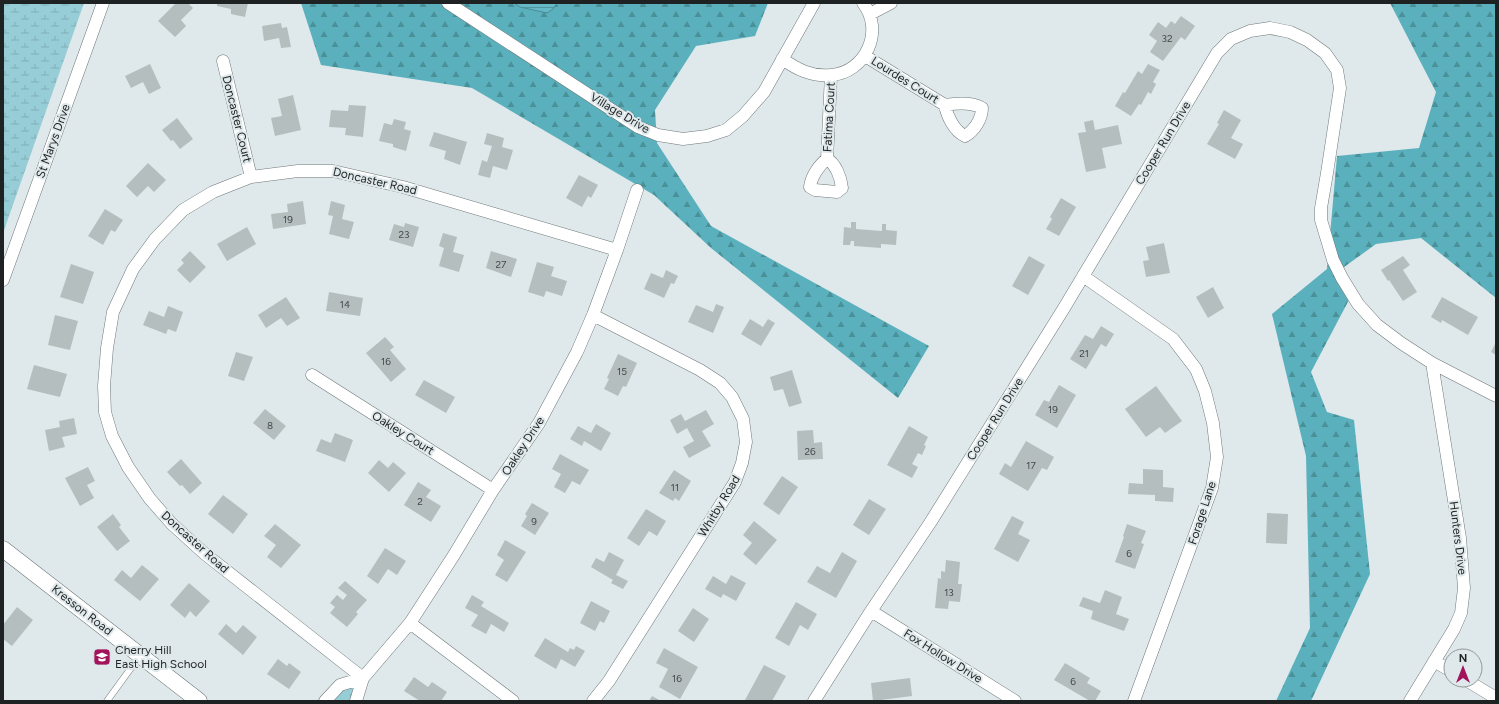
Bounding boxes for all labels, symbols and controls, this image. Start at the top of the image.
house number: 32 [1161,32,1173,45]
street label: Lourdes Court [869,54,942,107]
street label: Doncaster Court [219,74,255,164]
street label: Fatima Court [820,81,838,152]
street label: Village Drive [588,90,653,136]
street label: Cooper Run Drive [1133,98,1194,187]
street label: St Marys Drive [33,102,73,180]
street label: Doncaster Road [332,165,418,197]
house number: 19 [283,213,293,226]
house number: 23 [398,228,410,241]
house number: 27 [496,258,507,271]
house number: 14 [340,298,350,311]
house number: 21 [1079,347,1089,360]
house number: 16 [381,355,391,368]
house number: 15 [617,365,627,378]
street label: Cooper Run Drive [964,375,1026,463]
house number: 19 [1048,403,1058,416]
street label: Oakley Court [369,408,437,458]
street label: Oakley Drive [499,414,547,478]
house number: 8 [267,419,273,432]
house number: 26 [804,445,816,458]
house number: 17 [1026,459,1036,472]
street label: Whitby Road [695,473,743,539]
street label: Forage Lane [1185,479,1219,546]
house number: 11 [671,481,679,494]
house number: 2 [417,495,423,508]
street label: Hunters Drive [1447,501,1470,576]
street label: Doncaster Road [158,508,232,576]
house number: 9 [531,515,537,528]
house number: 6 [1126,547,1132,560]
street label: Kresson Road [49,582,115,638]
house number: 13 [944,586,954,599]
street label: Fox Hollow Drive [901,626,985,686]
place label: Cherry Hill East High School [115,643,207,671]
school or university icon: Cherry Hill East High School [92,647,112,667]
north arrow [1443,648,1483,688]
text: N [1459,652,1467,665]
house number: 16 [672,672,682,685]
house number: 6 [1070,675,1076,688]

